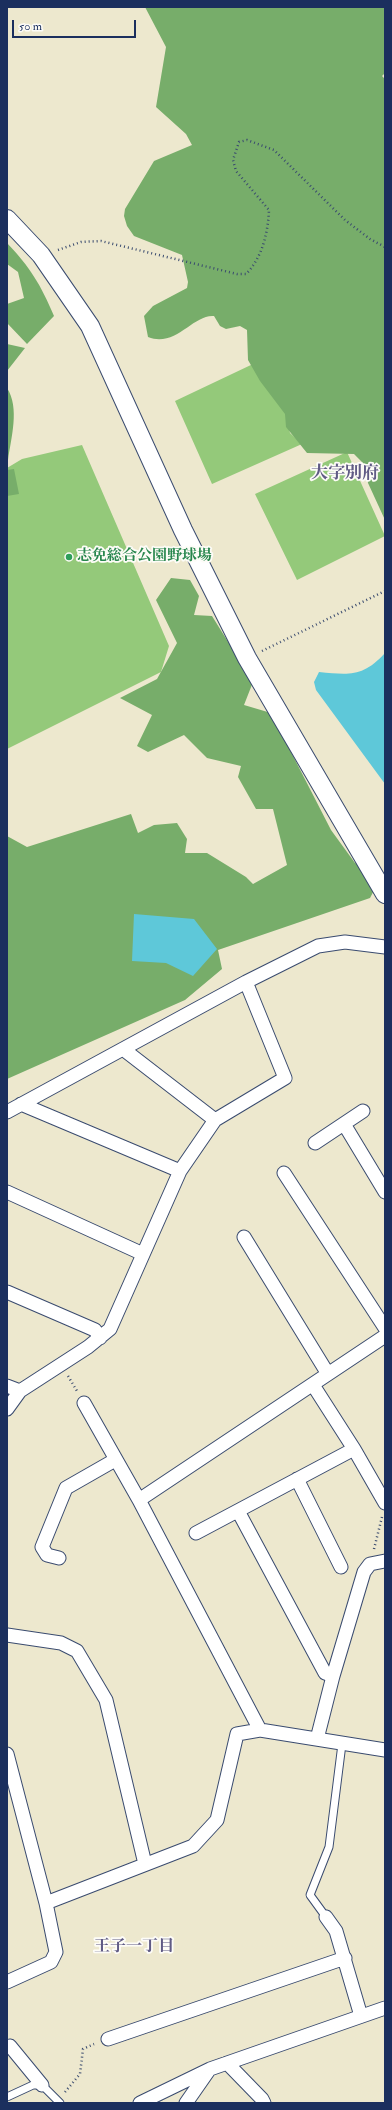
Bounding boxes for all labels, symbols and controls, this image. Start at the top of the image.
scale bar [14,12,138,38]
text: 50 m [19,19,42,34]
district label: 大字別府 [311,464,379,484]
place label: 志免総合公園野球場 [77,548,212,566]
marker: 志免総合公園野球場 [64,552,74,562]
district label: 王子一丁目 [94,1938,174,1958]

